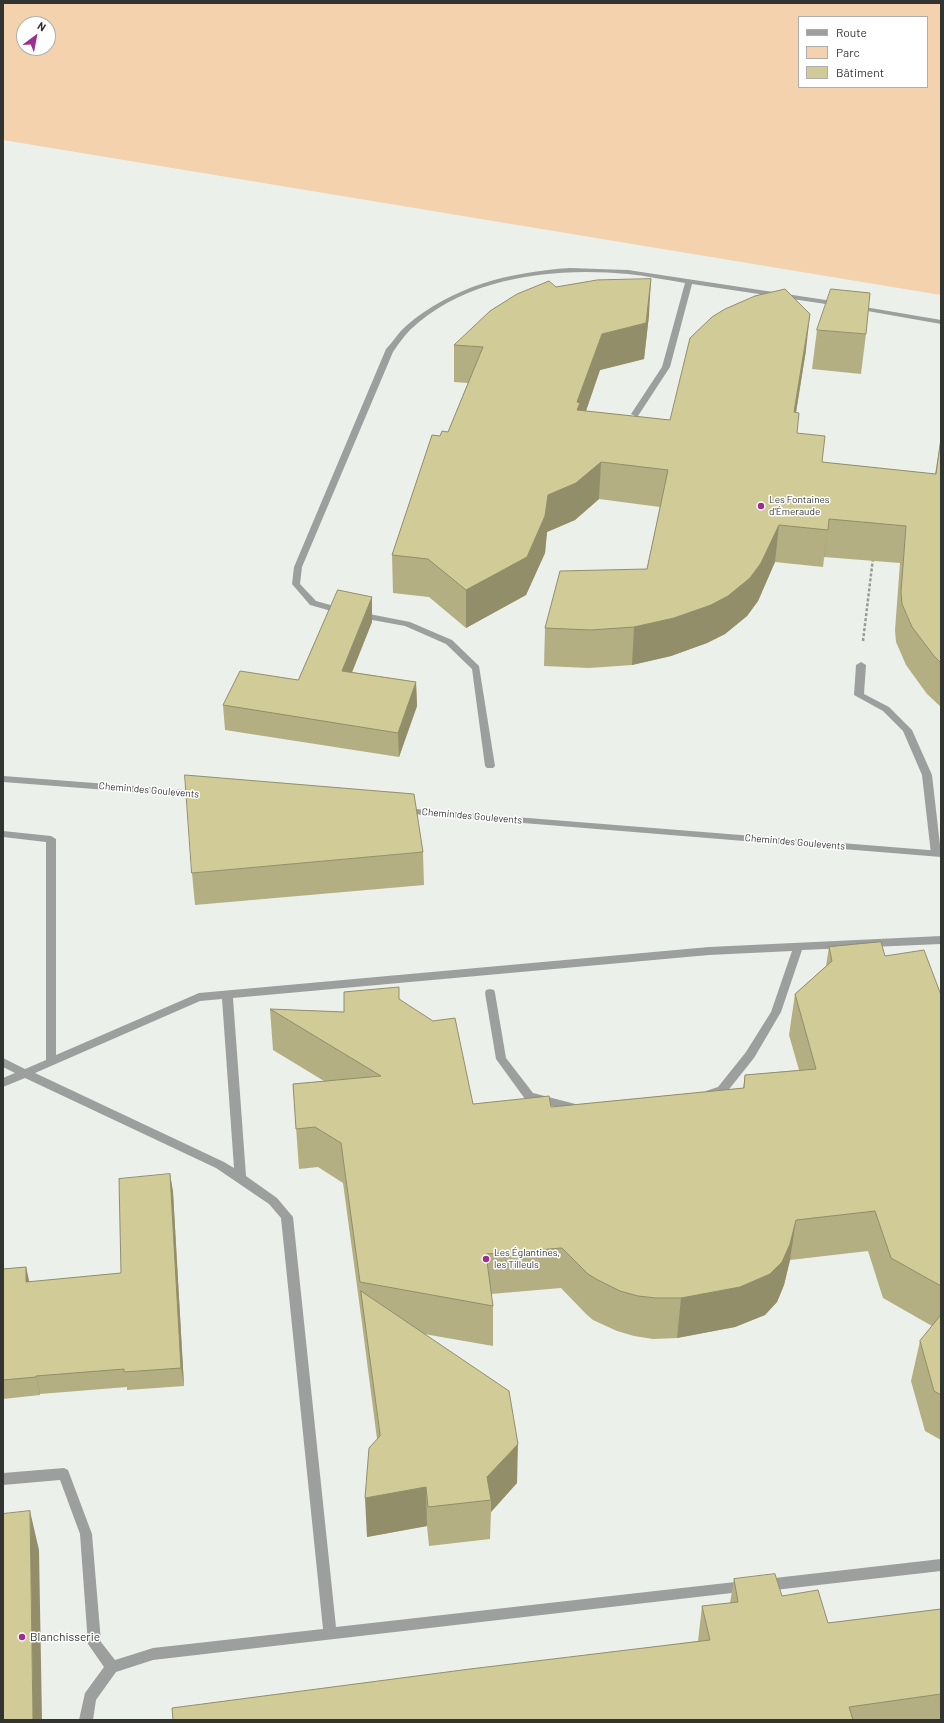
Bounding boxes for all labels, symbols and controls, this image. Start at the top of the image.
north arrow [16,16,56,56]
legend [798,16,928,88]
text: N [36,19,49,34]
text: Route [836,25,867,39]
text: Parc [836,45,860,59]
text: Bâtiment [836,65,884,79]
place label: Les Fontaines d'Émeraude [769,494,830,518]
marker: Les Fontaines d'Émeraude [756,501,766,511]
street label: Chemin des Goulevents [98,780,200,800]
street label: Chemin des Goulevents [421,806,523,826]
street label: Chemin des Goulevents [744,832,846,852]
place label: Les Églantines, les Tilleuls [494,1247,560,1270]
marker: Les Églantines, les Tilleuls [481,1254,491,1264]
place label: Blanchisserie [30,1630,100,1644]
marker: Blanchisserie [17,1632,27,1642]

